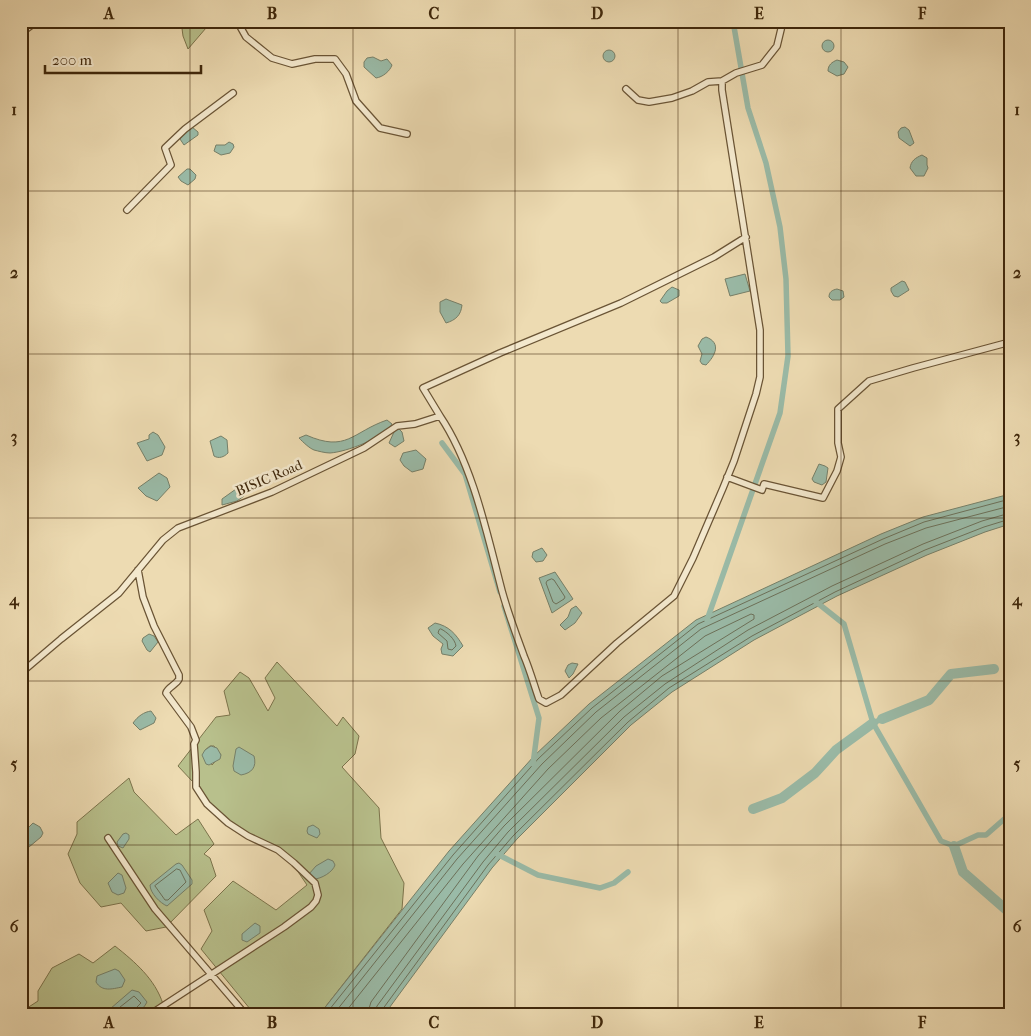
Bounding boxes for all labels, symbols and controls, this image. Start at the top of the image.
text: A [103,4,115,23]
text: B [267,4,277,23]
text: C [429,4,440,23]
text: D [591,4,603,23]
text: E [754,4,764,23]
text: F [917,4,927,23]
scale bar [45,42,201,74]
text: 200 m [52,51,92,69]
text: 1 [11,100,17,119]
text: 1 [1014,100,1020,119]
text: 2 [10,263,18,282]
text: 2 [1013,263,1021,282]
text: 3 [11,427,17,447]
text: 3 [1014,427,1020,447]
street label: BISIC Road [233,456,305,500]
text: 4 [8,590,20,610]
text: 4 [1011,590,1023,610]
text: 5 [11,754,18,773]
text: 5 [1014,754,1021,773]
text: 6 [10,917,19,936]
text: 6 [1013,917,1022,936]
text: A [103,1013,115,1032]
text: B [267,1013,277,1032]
text: C [429,1013,440,1032]
text: D [591,1013,603,1032]
text: E [754,1013,764,1032]
text: F [917,1013,927,1032]

